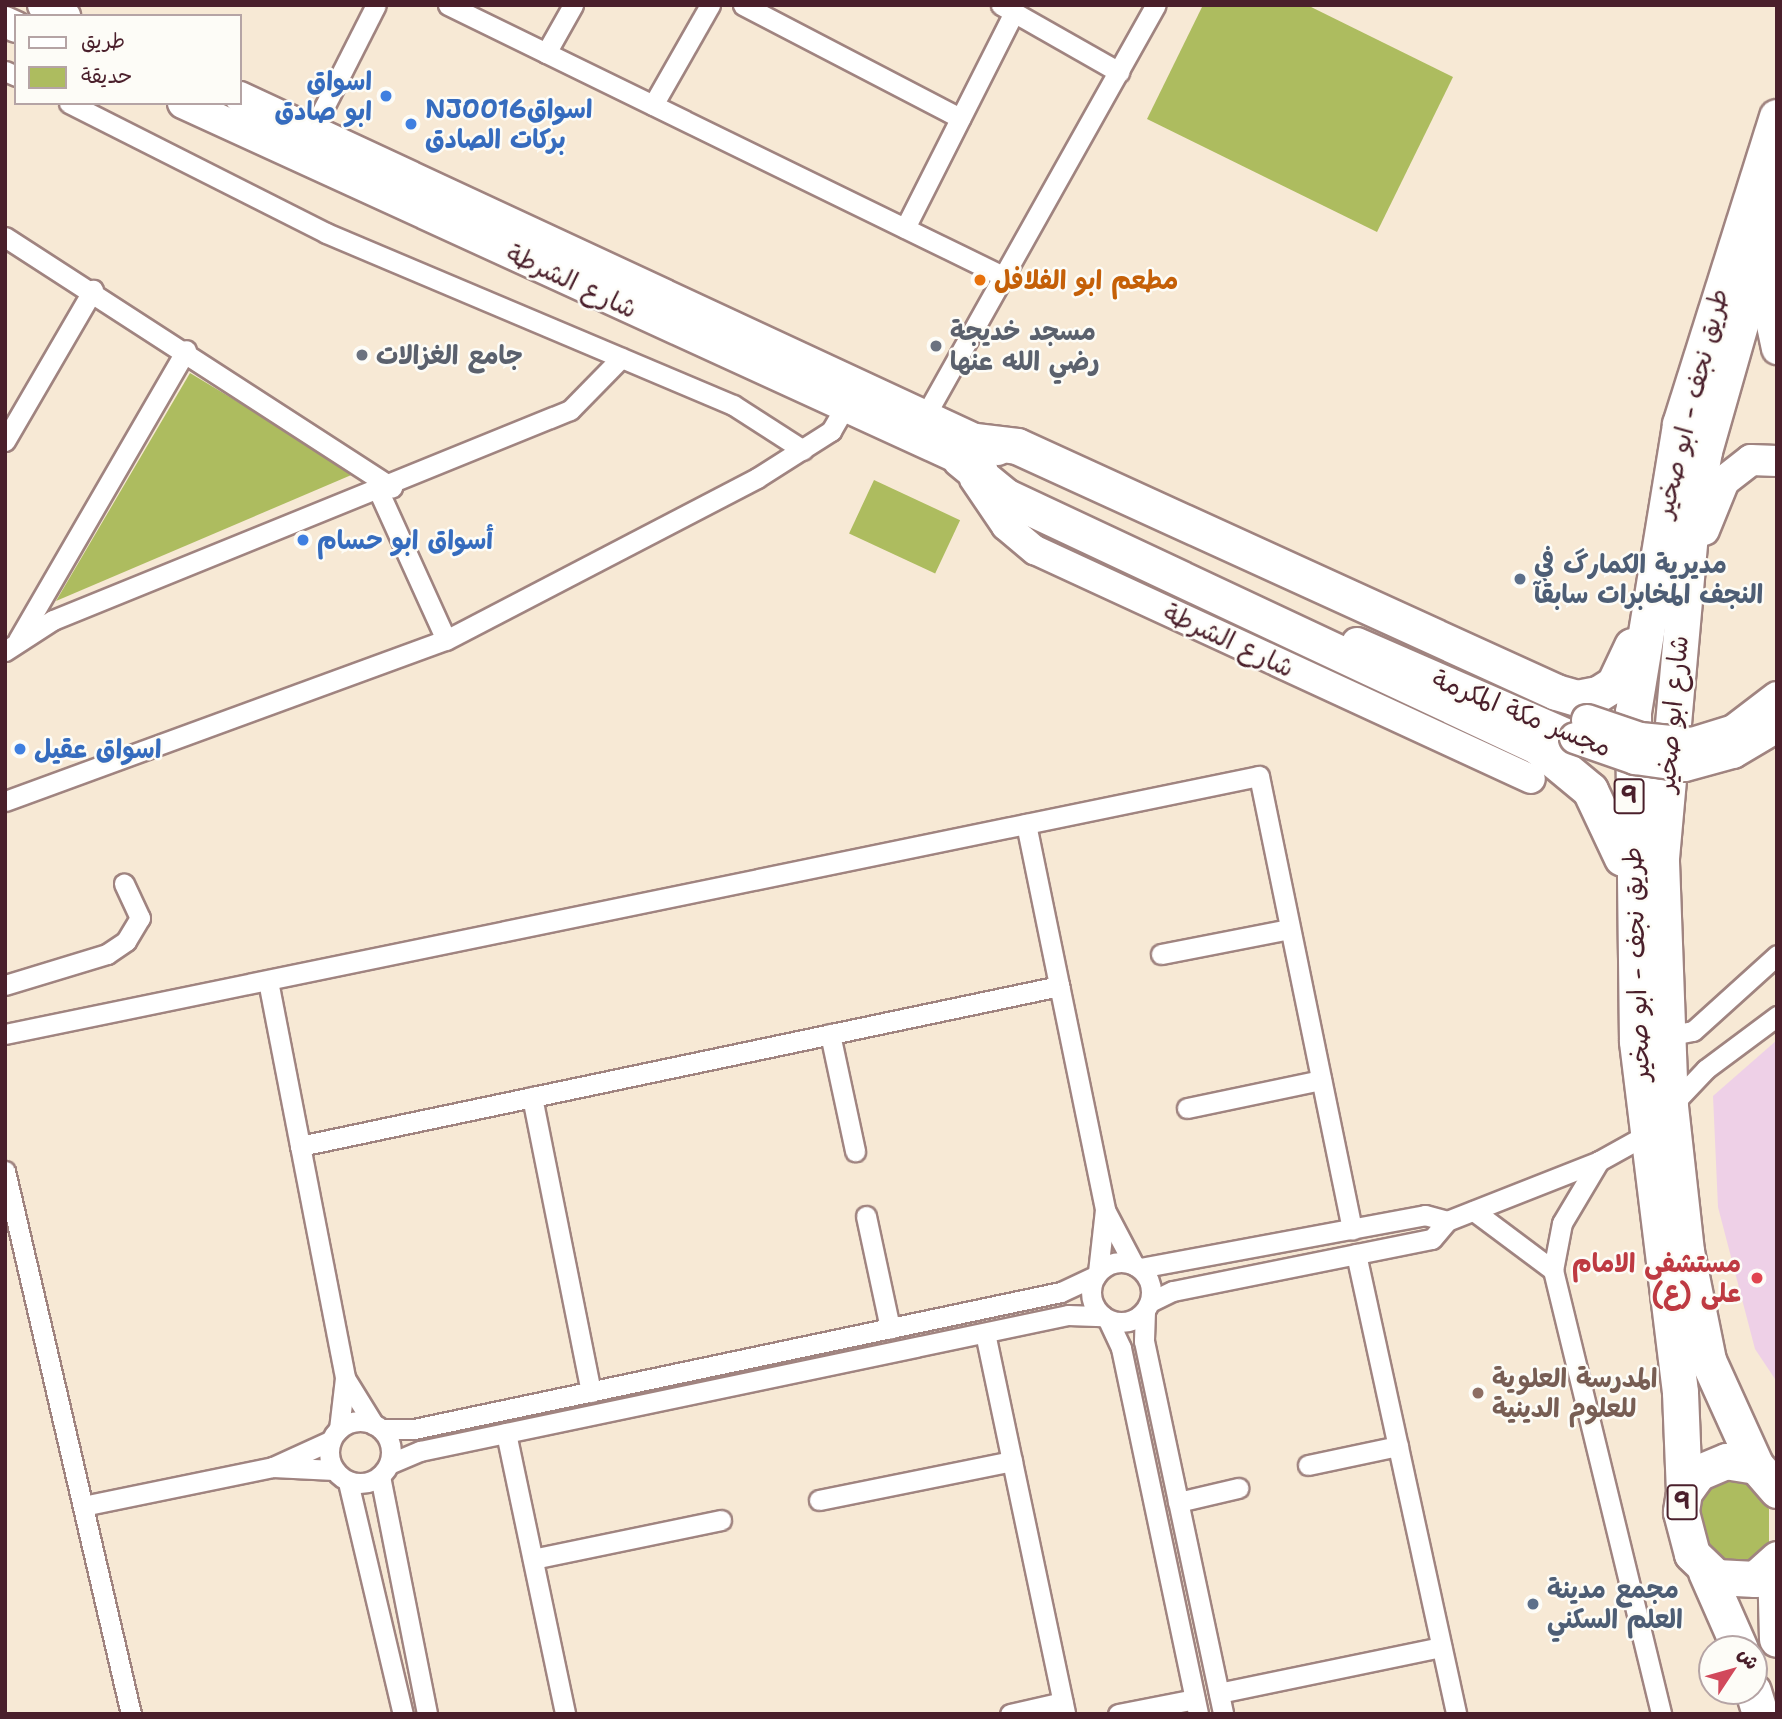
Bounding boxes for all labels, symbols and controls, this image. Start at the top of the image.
legend [14,14,242,105]
text: طريق [81,27,125,55]
text: حديقة [81,62,132,90]
place label: اسواق ابو صادق [275,65,372,126]
marker: اسواق ابو صادق [378,88,394,104]
place label: NJ0016اسواق برکات الصادق [425,93,593,154]
marker: NJ0016اسواق برکات الصادق [403,116,419,132]
street label: شارع الشرطة [502,237,642,325]
place label: مطعم ابو الفلافل [994,264,1178,296]
marker: مطعم ابو الفلافل [972,272,988,288]
street label: طريق نجف - ابو صخير [1647,285,1735,521]
place label: مسجد خديجة رضي الله عنها [950,315,1099,376]
marker: مسجد خديجة رضي الله عنها [928,338,944,354]
place label: جامع الغزالات [376,339,523,371]
marker: جامع الغزالات [354,347,370,363]
place label: أسواق ابو حسام [317,524,493,556]
marker: أسواق ابو حسام [295,532,311,548]
place label: مديرية الكمارگ في النجف المخابرات سابقآ [1534,548,1763,610]
marker: مديرية الكمارگ في النجف المخابرات سابقآ [1512,571,1528,587]
street label: شارع الشرطة [1159,596,1299,684]
street label: شارع ابو صخير [1650,634,1694,794]
street label: مجسر مكة المكرمة [1428,663,1616,763]
place label: اسواق عقيل [34,733,161,765]
marker: اسواق عقيل [12,741,28,757]
road number: 9 [1613,776,1645,816]
street label: طريق نجف - ابو صخير [1616,846,1656,1082]
place label: مستشفی الامام علی (ع) [1572,1247,1741,1308]
marker: مستشفی الامام علی (ع) [1747,1268,1767,1288]
place label: المدرسة العلوية للعلوم الدينية [1492,1362,1657,1424]
marker: المدرسة العلوية للعلوم الدينية [1470,1385,1486,1401]
road number: 9 [1666,1482,1698,1522]
place label: مجمع مدينة العلم السكني [1547,1573,1683,1634]
marker: مجمع مدينة العلم السكني [1525,1596,1541,1612]
north arrow [1698,1635,1768,1705]
text: ش [1733,1643,1765,1674]

